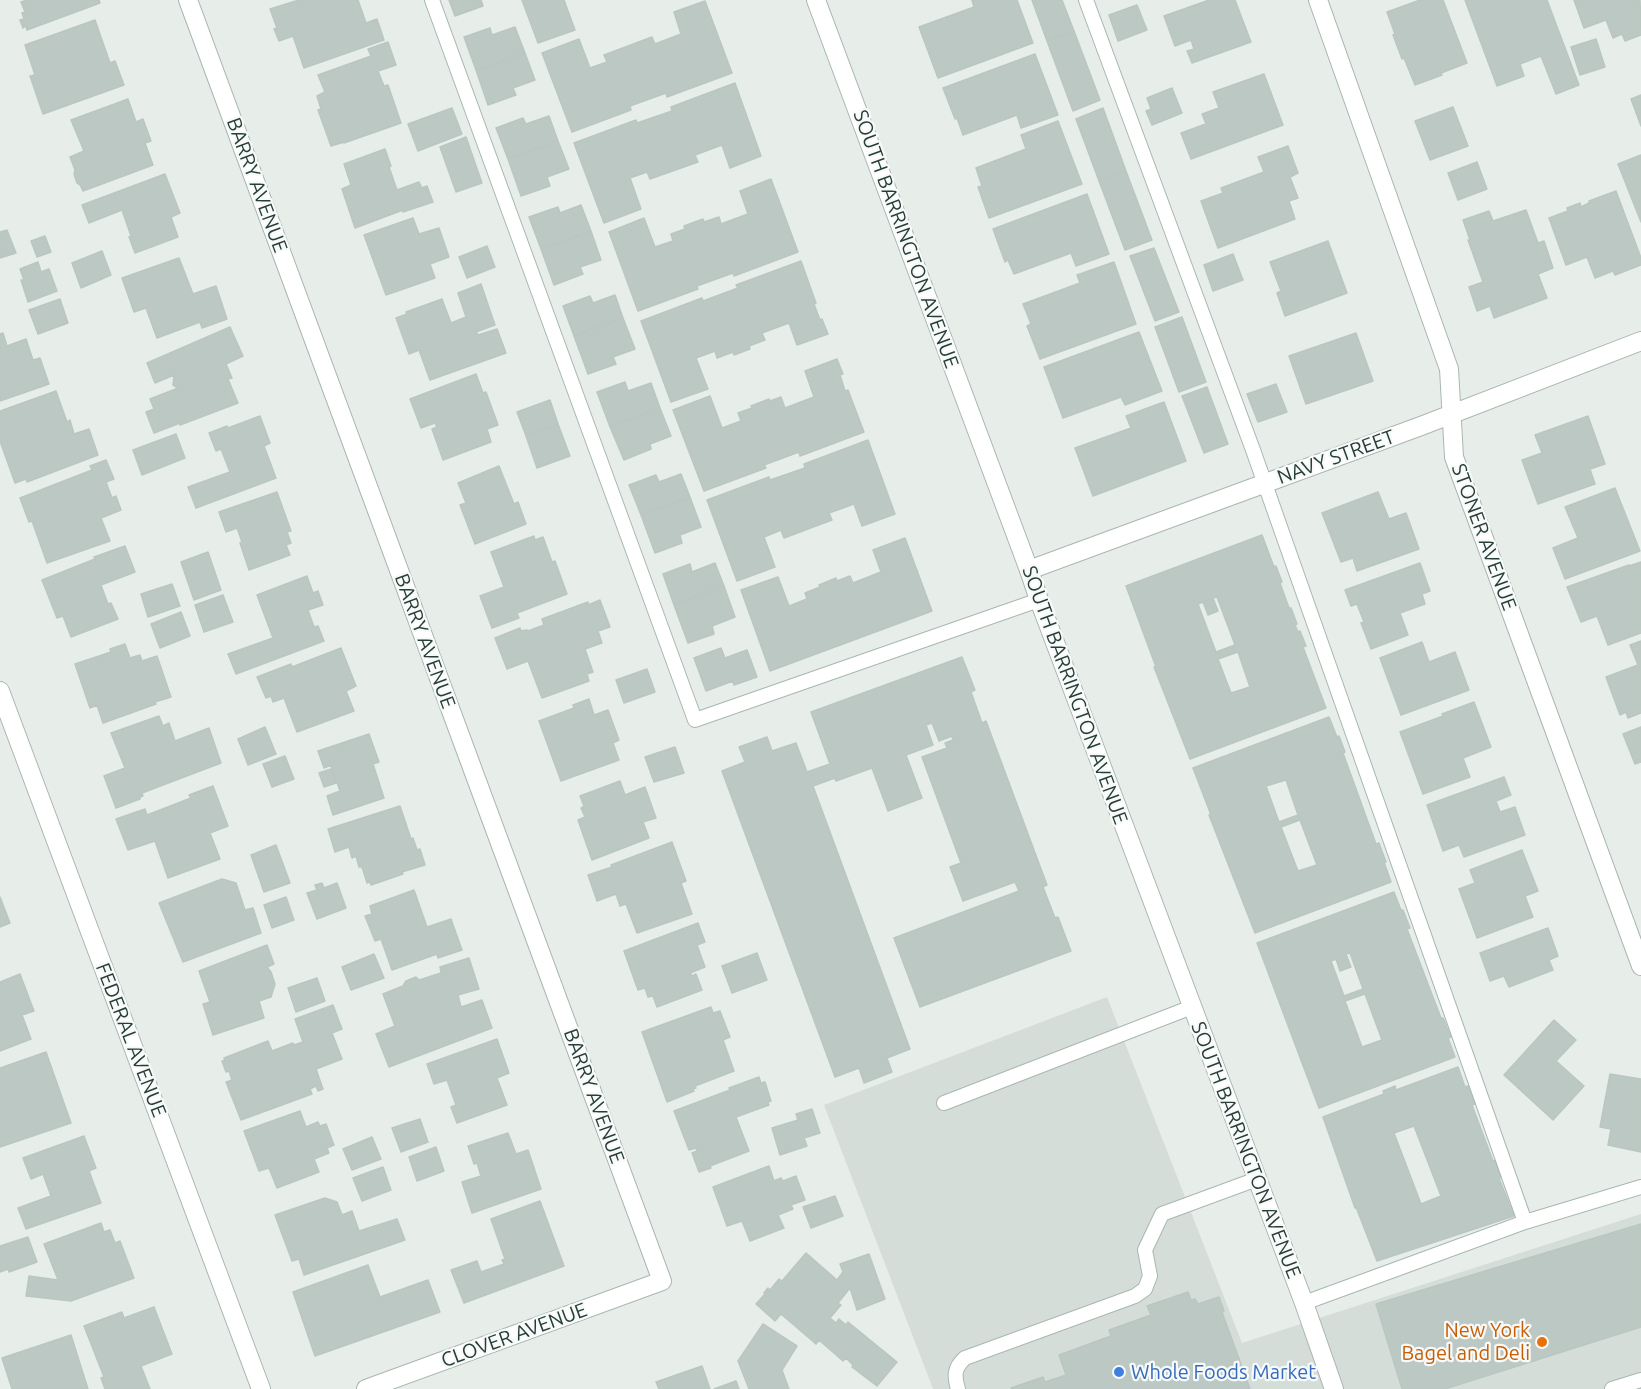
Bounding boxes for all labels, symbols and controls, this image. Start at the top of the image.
street label: SOUTH BARRINGTON AVENUE [848,107,964,371]
street label: BARRY AVENUE [222,114,292,256]
street label: NAVY STREET [1274,425,1398,489]
street label: STONER AVENUE [1446,460,1522,614]
street label: SOUTH BARRINGTON AVENUE [1017,563,1133,827]
street label: BARRY AVENUE [390,570,460,712]
street label: FEDERAL AVENUE [91,960,171,1120]
street label: SOUTH BARRINGTON AVENUE [1186,1018,1306,1282]
street label: BARRY AVENUE [559,1025,629,1167]
street label: CLOVER AVENUE [438,1298,590,1372]
place label: New York Bagel and Deli [1401,1318,1530,1365]
marker: New York Bagel and Deli [1535,1335,1549,1349]
place label: Whole Foods Market [1131,1360,1316,1384]
marker: Whole Foods Market [1112,1365,1126,1379]

